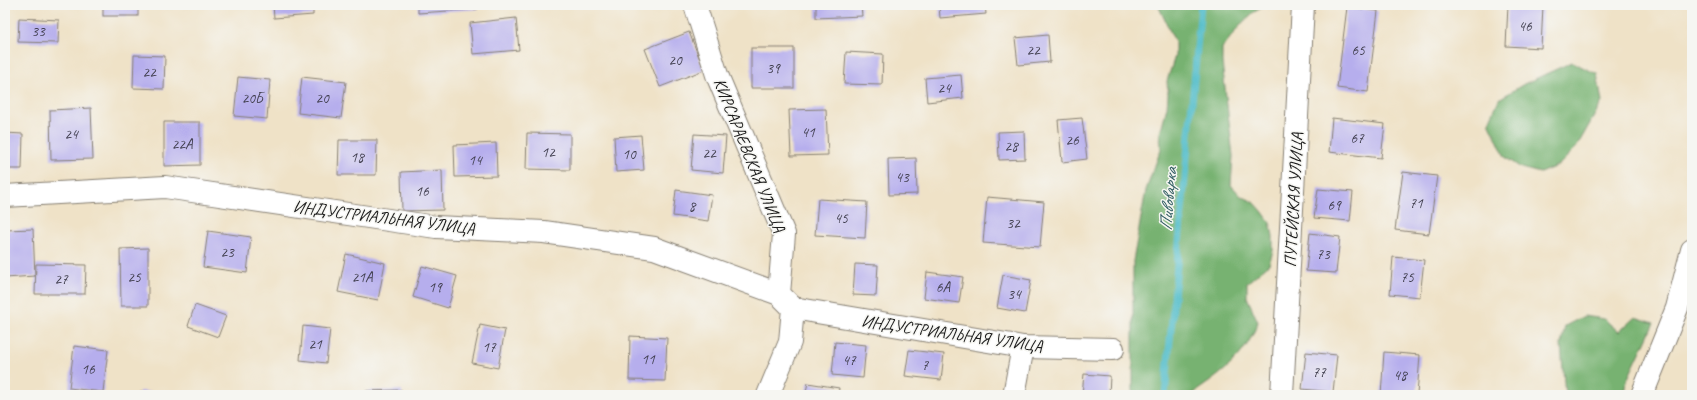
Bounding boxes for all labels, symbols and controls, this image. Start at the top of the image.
house number: 46 [1518,17,1533,36]
house number: 33 [31,22,46,41]
house number: 22 [1026,41,1041,60]
house number: 65 [1351,41,1366,60]
house number: 20 [668,51,683,70]
house number: 39 [766,59,781,78]
house number: 22 [142,63,157,82]
street label: КИРСАРАЕВСКАЯ УЛИЦА [709,75,790,236]
house number: 24 [937,79,952,98]
house number: 20Б [241,89,265,108]
house number: 20 [315,89,330,108]
house number: 41 [801,123,816,142]
house number: 24 [64,125,79,144]
house number: 67 [1350,129,1365,148]
house number: 26 [1065,131,1080,150]
street label: ПУТЕЙСКАЯ УЛИЦА [1279,132,1308,268]
house number: 22А [171,135,194,154]
house number: 28 [1004,137,1019,156]
house number: 12 [541,143,556,162]
house number: 22 [702,144,717,163]
house number: 10 [622,145,637,164]
house number: 18 [350,148,365,167]
house number: 14 [468,151,483,170]
water label: Пивоварка [1154,164,1182,231]
house number: 43 [895,168,910,187]
house number: 16 [415,182,430,201]
house number: 71 [1409,194,1424,213]
street label: ИНДУСТРИАЛЬНАЯ УЛИЦА [292,196,476,239]
house number: 69 [1327,196,1342,215]
house number: 8 [689,197,697,216]
house number: 45 [834,209,849,228]
house number: 32 [1006,214,1021,233]
house number: 23 [220,243,235,262]
house number: 73 [1316,245,1331,264]
house number: 25 [127,268,142,287]
house number: 21А [351,268,374,287]
house number: 75 [1400,268,1415,287]
house number: 27 [54,270,69,289]
house number: 19 [428,278,443,297]
house number: 6А [936,278,952,297]
house number: 34 [1007,285,1022,304]
street label: ИНДУСТРИАЛЬНАЯ УЛИЦА [860,310,1044,357]
house number: 21 [308,335,323,354]
house number: 17 [482,338,497,357]
house number: 11 [641,350,656,369]
house number: 47 [842,351,857,370]
house number: 7 [922,356,930,375]
house number: 16 [81,360,96,379]
house number: 77 [1312,363,1327,382]
house number: 48 [1393,366,1408,385]

